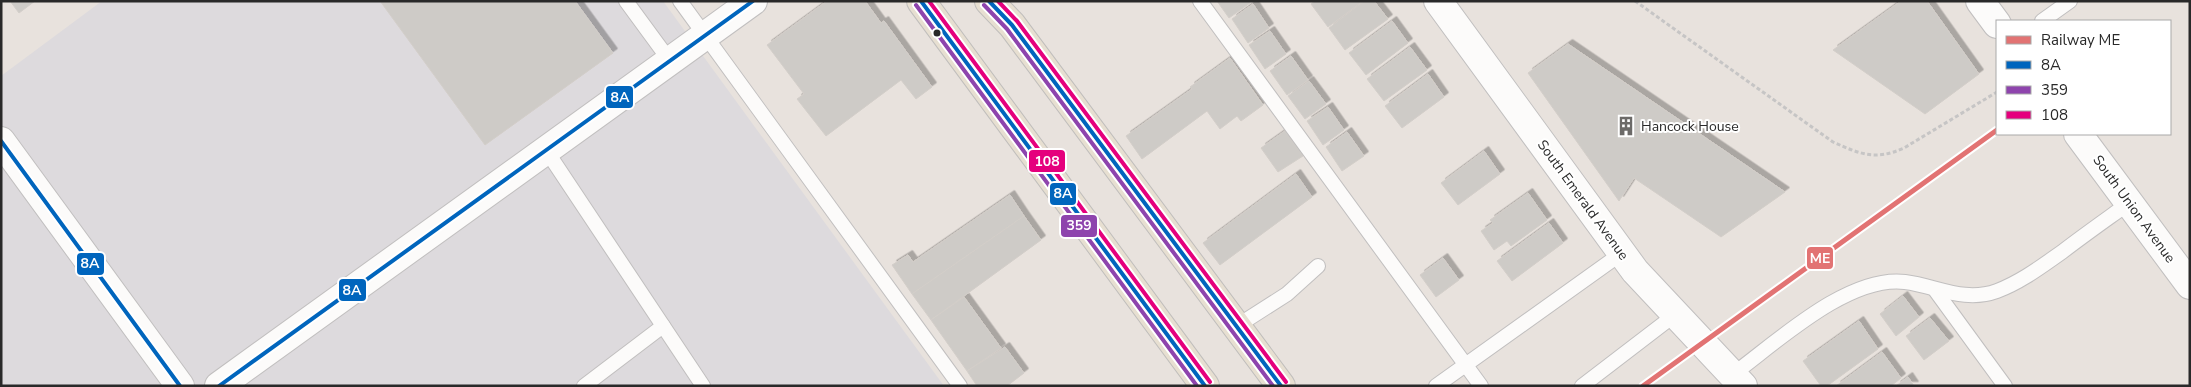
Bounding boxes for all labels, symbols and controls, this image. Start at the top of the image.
legend [1996,20,2171,135]
unlabelled marker [932,28,942,38]
text: Railway ME [2041,30,2120,50]
text: 8A [2041,55,2061,75]
text: 359 [2041,80,2068,100]
line badge: 8A [605,85,634,109]
text: 8A [611,88,630,107]
text: 108 [2041,105,2068,125]
building icon: Hancock House [1615,115,1637,137]
place label: Hancock House [1641,117,1739,136]
street label: South Emerald Avenue [1533,136,1633,264]
line badge: 108 [1028,149,1066,173]
street label: South Union Avenue [2088,151,2180,267]
text: 108 [1034,152,1060,171]
line badge: 8A [1049,182,1077,206]
text: 8A [1054,184,1073,203]
line badge: 359 [1060,214,1098,238]
text: 359 [1066,216,1092,235]
line badge: ME [1806,246,1834,270]
text: ME [1810,249,1830,268]
line badge: 8A [76,252,105,276]
text: 8A [81,254,100,273]
line badge: 8A [338,278,367,302]
text: 8A [343,281,362,300]

